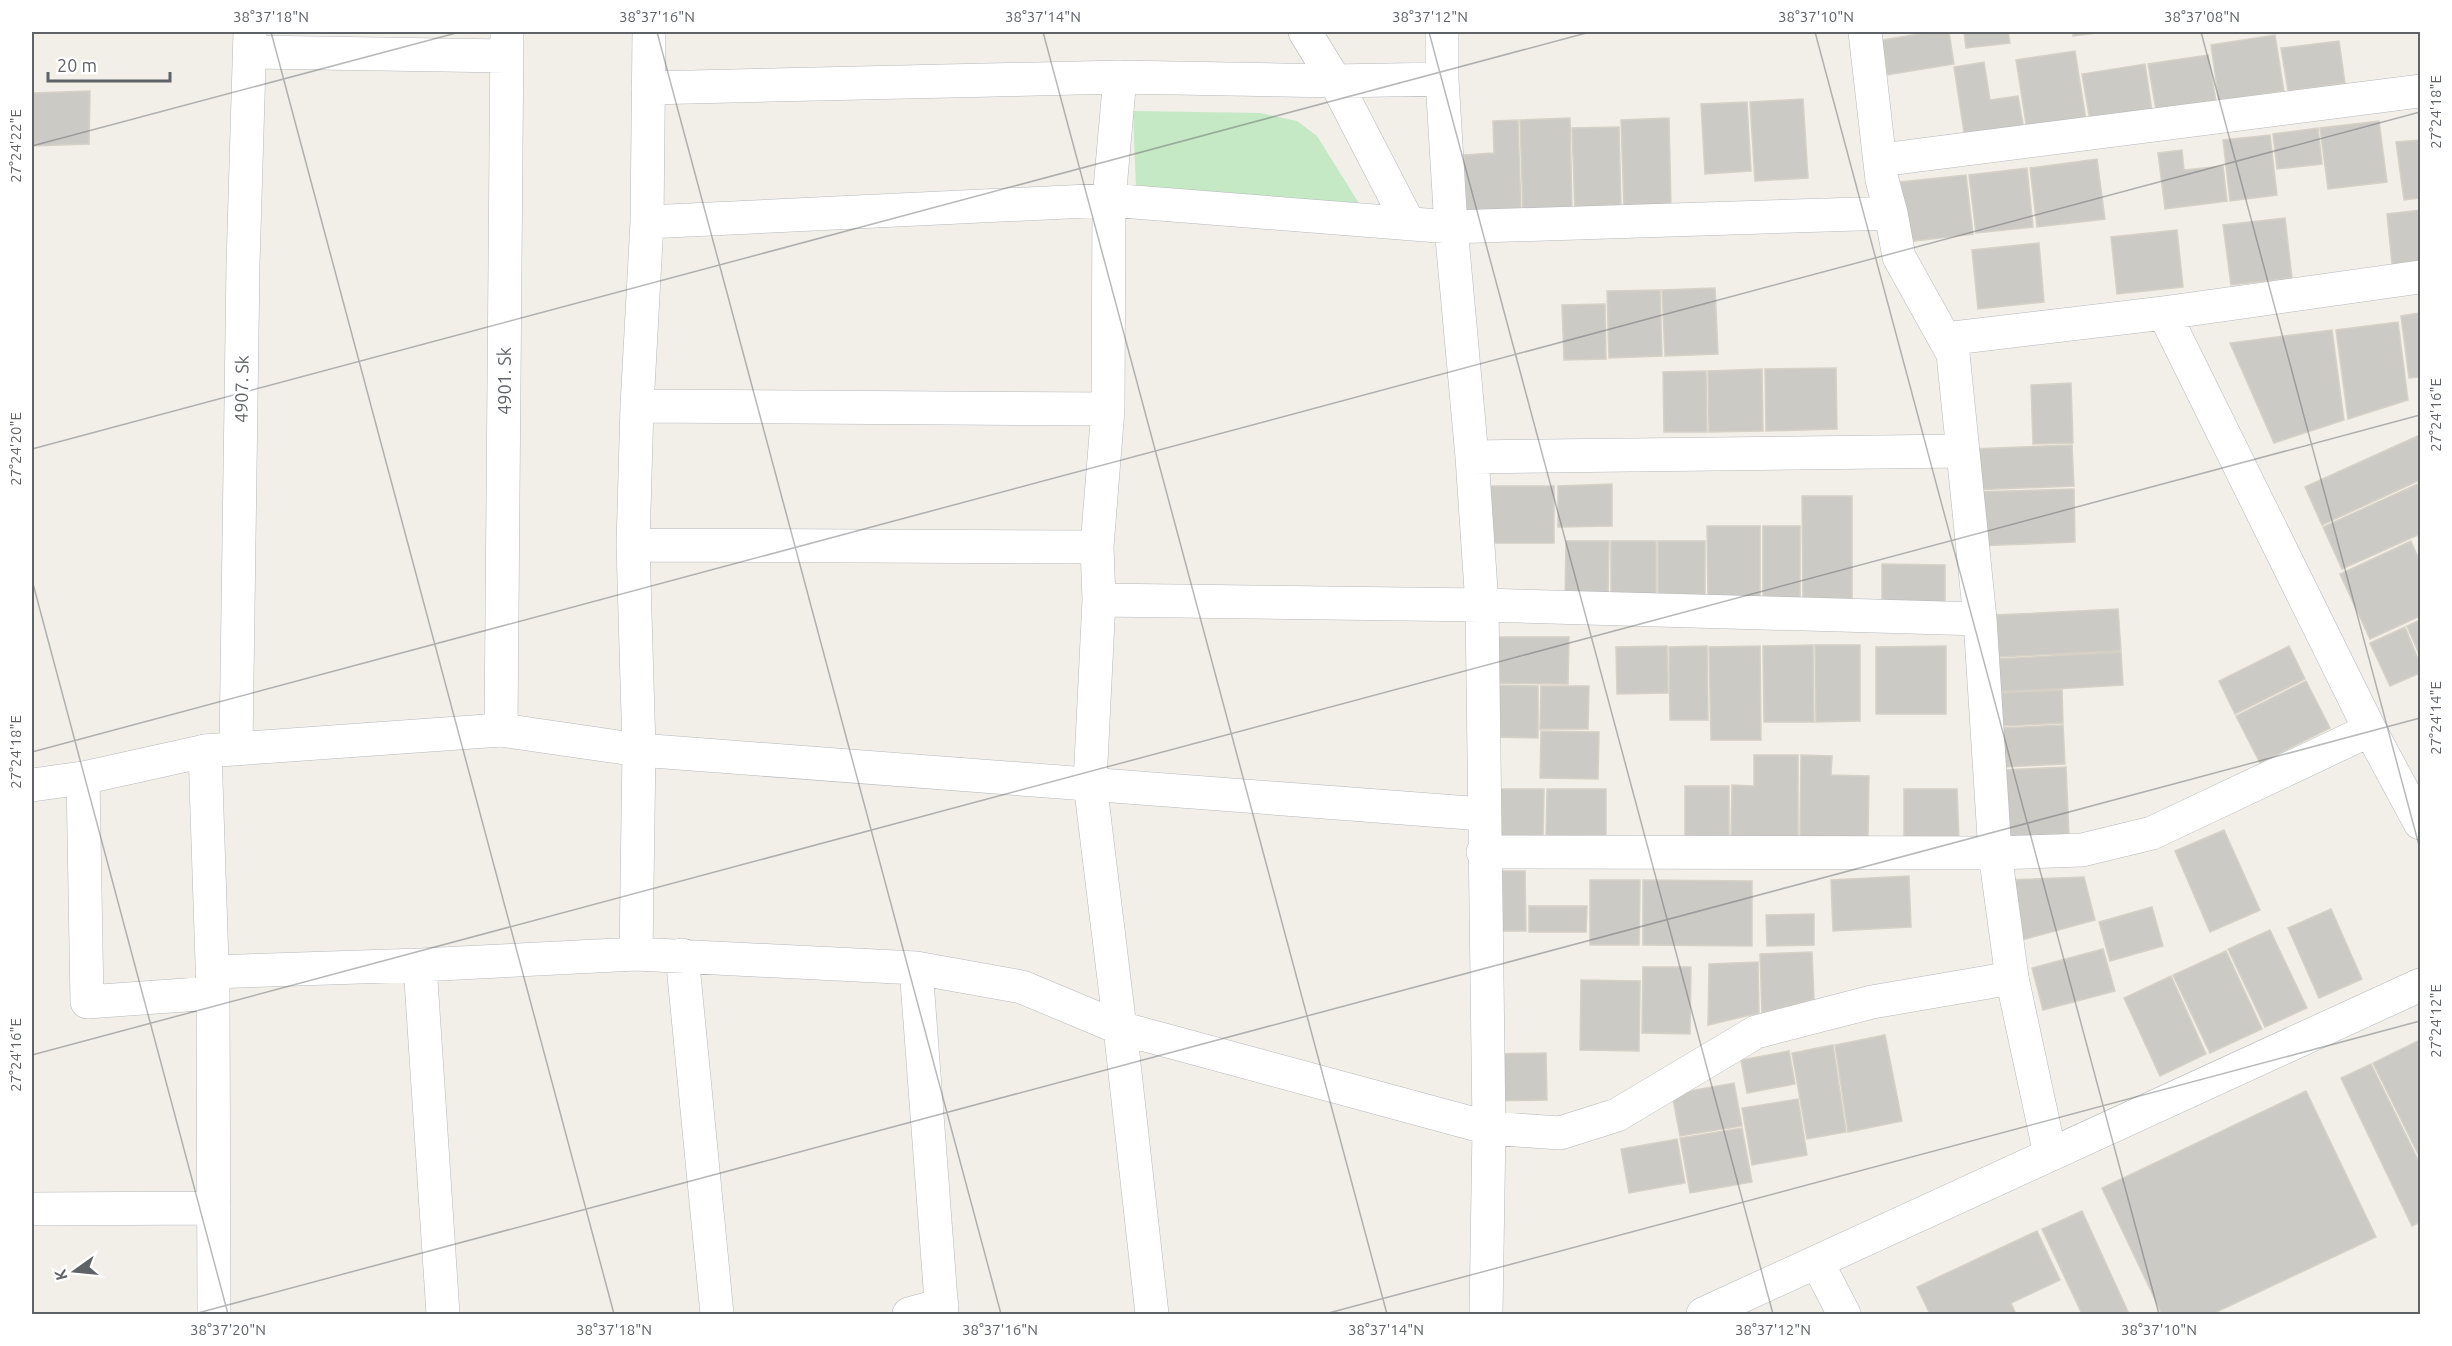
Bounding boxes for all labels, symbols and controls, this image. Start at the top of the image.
text: 38°37'18"N [233,8,309,25]
text: 38°37'16"N [619,8,695,25]
text: 38°37'14"N [1005,8,1081,25]
text: 38°37'12"N [1392,8,1468,25]
text: 38°37'10"N [1778,8,1854,25]
text: 38°37'08"N [2164,8,2240,25]
scale bar [48,45,170,83]
text: 20 m [57,55,97,75]
text: 27°24'18"E [2427,75,2444,149]
text: 27°24'22"E [7,109,24,183]
street label: 4901. Sk [494,347,514,415]
street label: 4907. Sk [230,355,252,423]
text: 27°24'16"E [2427,378,2444,452]
text: 27°24'20"E [7,412,24,486]
text: 27°24'14"E [2427,681,2444,755]
text: 27°24'18"E [7,715,24,789]
text: 27°24'12"E [2427,984,2444,1058]
text: 27°24'16"E [7,1018,24,1092]
north arrow [45,1241,105,1301]
text: K [50,1267,71,1282]
text: 38°37'20"N [190,1321,266,1338]
text: 38°37'18"N [576,1321,652,1338]
text: 38°37'16"N [962,1321,1038,1338]
text: 38°37'14"N [1348,1321,1424,1338]
text: 38°37'12"N [1735,1321,1811,1338]
text: 38°37'10"N [2121,1321,2197,1338]

